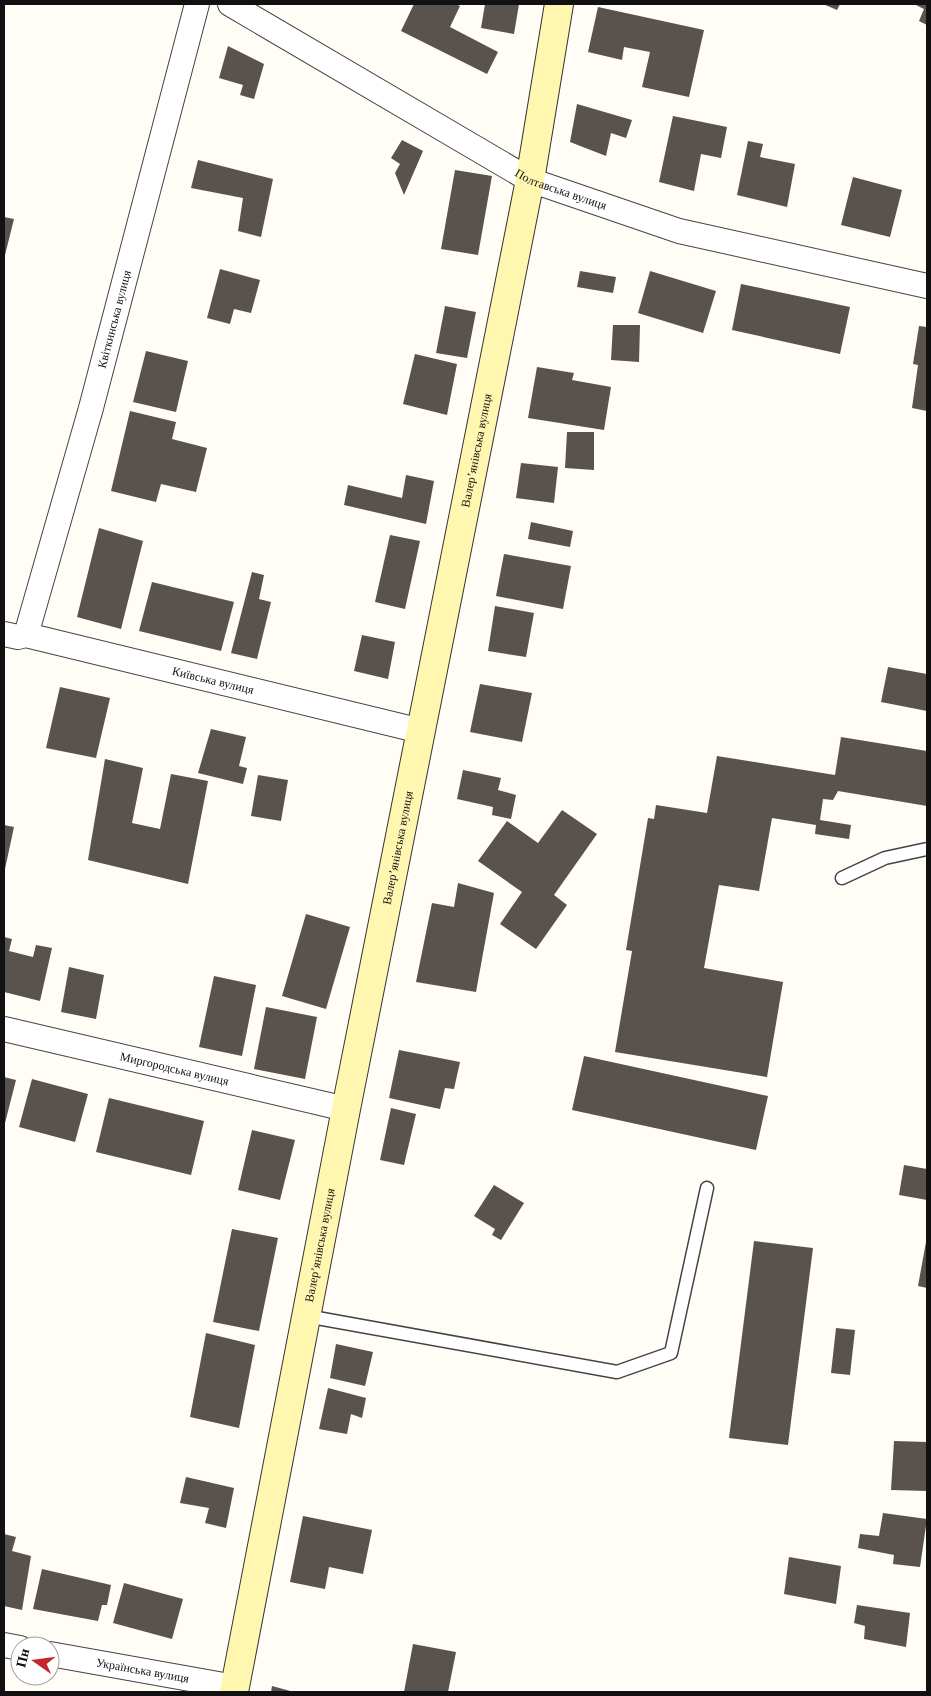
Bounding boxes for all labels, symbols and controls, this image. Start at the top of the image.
street label: Полтавська вулиця [512,166,609,213]
street label: Квіткинська вулиця [95,268,134,370]
street label: Валер’янівська вулиця [458,392,495,509]
street label: Київська вулиця [171,664,256,697]
street label: Валер’янівська вулиця [380,789,416,906]
street label: Миргородська вулиця [119,1049,231,1088]
street label: Валер’янівська вулиця [302,1187,338,1303]
north arrow [10,1636,60,1686]
text: Пн [13,1647,32,1669]
street label: Українська вулиця [95,1655,191,1686]

